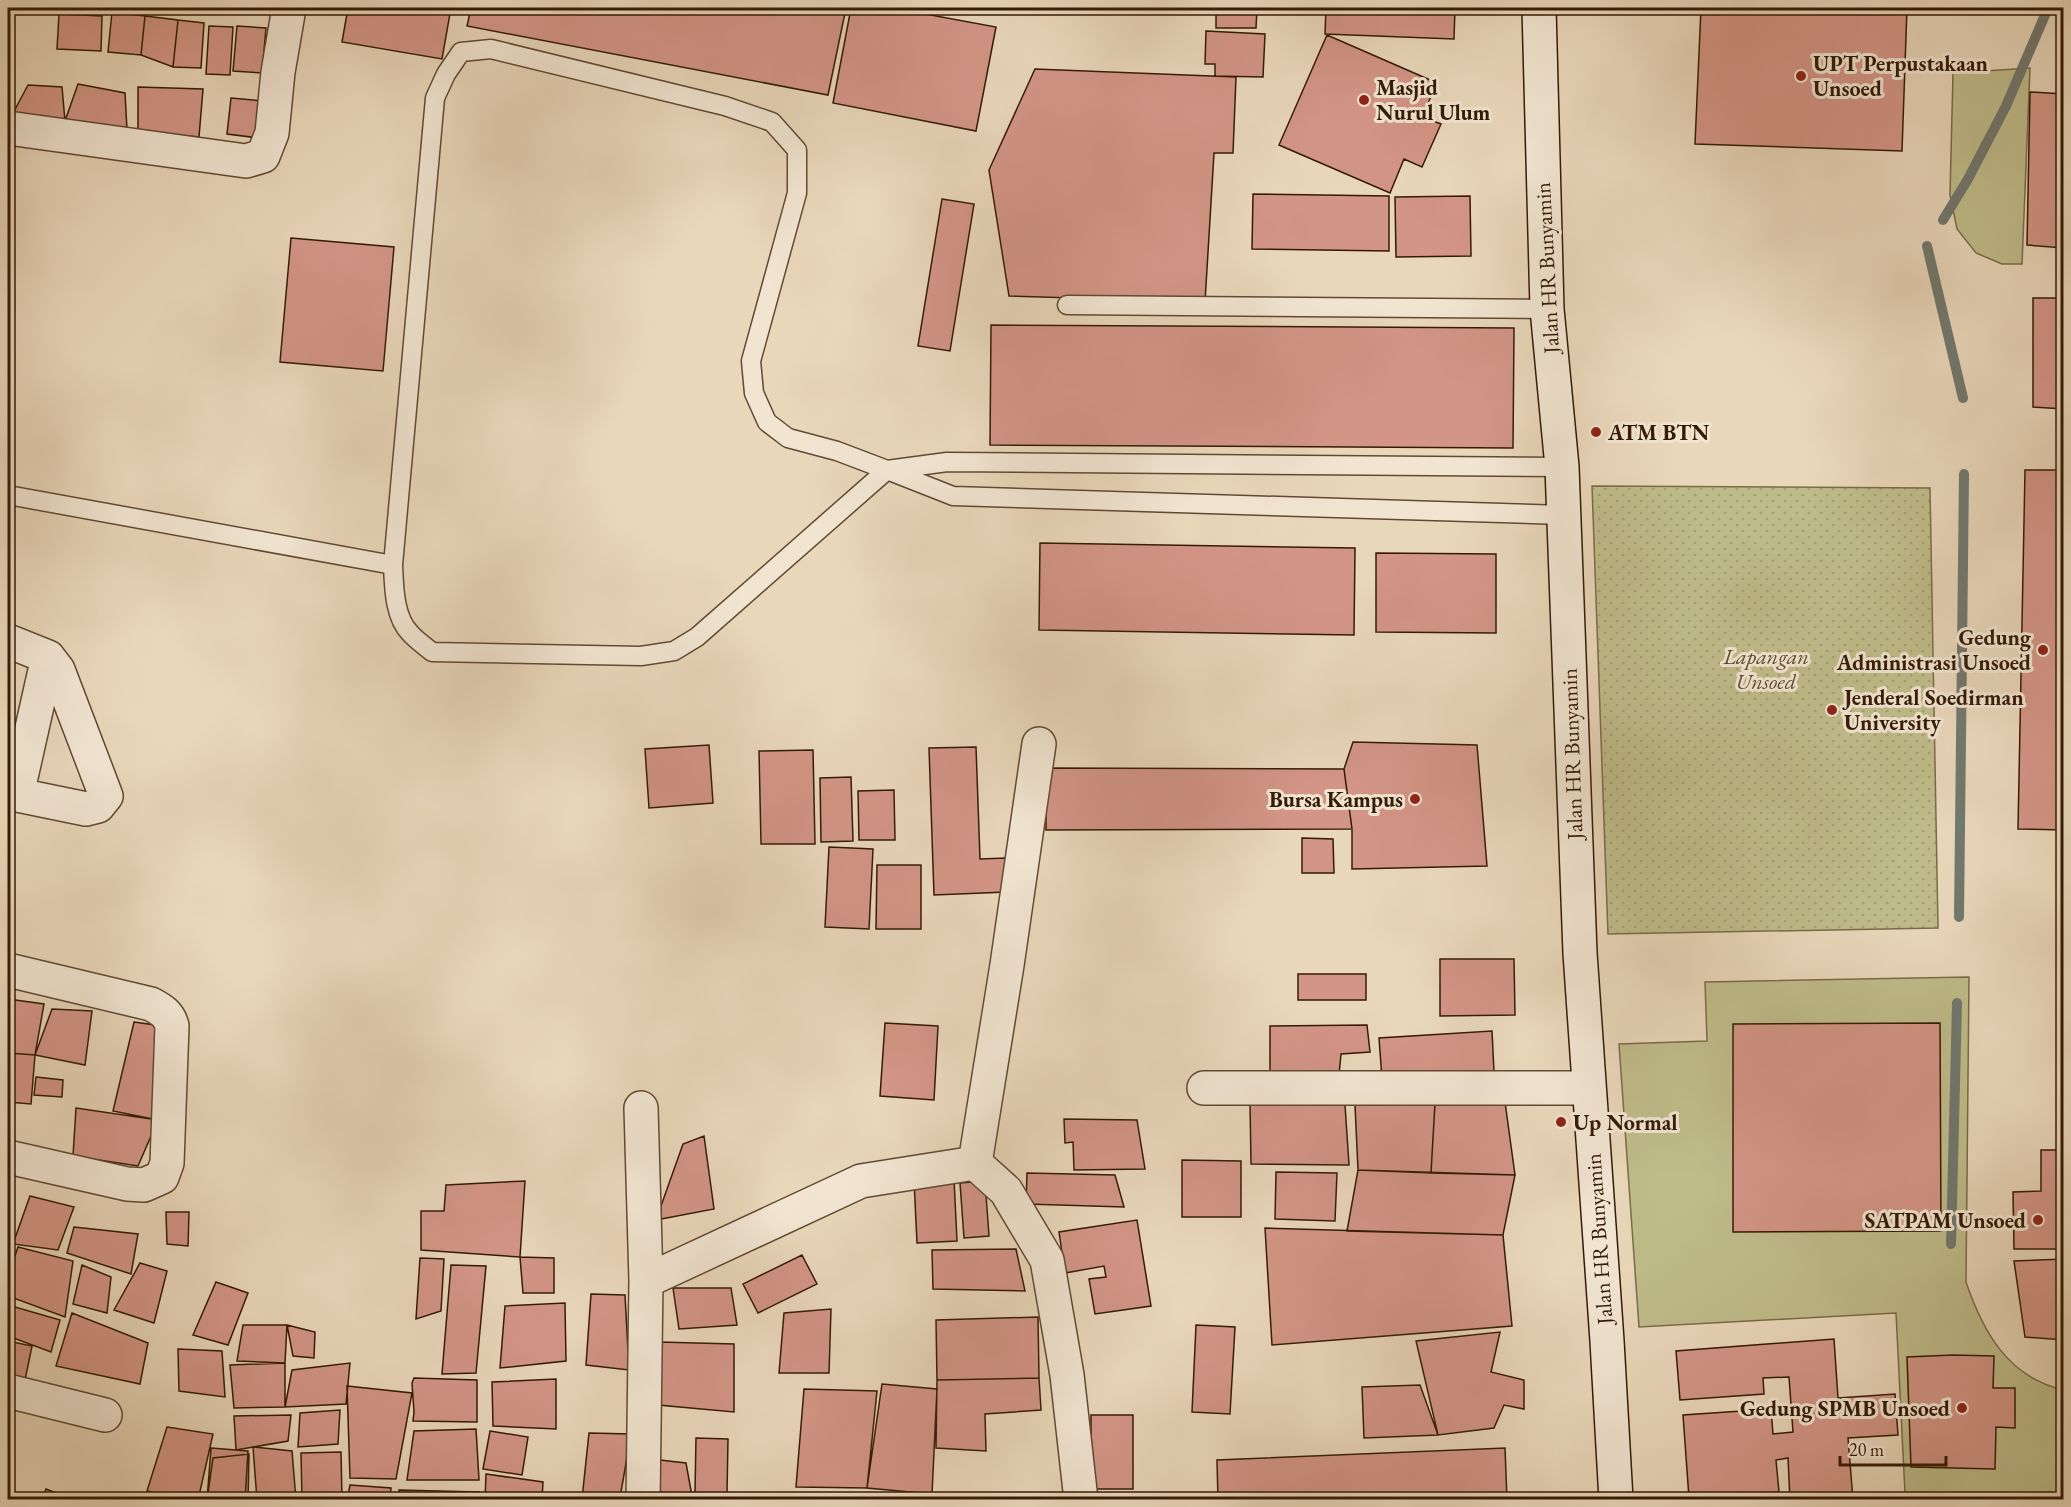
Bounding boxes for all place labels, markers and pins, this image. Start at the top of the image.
place label: UPT Perpustakaan Unsoed [1813,49,1989,103]
marker: UPT Perpustakaan Unsoed [1794,69,1808,83]
place label: Masjid Nurul Ulum [1376,73,1491,127]
marker: Masjid Nurul Ulum [1357,93,1371,107]
place label: ATM BTN [1607,418,1709,447]
marker: ATM BTN [1589,425,1603,439]
place label: Gedung Administrasi Unsoed [1836,623,2032,677]
marker: Gedung Administrasi Unsoed [2036,643,2050,657]
place label: Jenderal Soedirman University [1842,683,2024,737]
marker: Jenderal Soedirman University [1825,703,1839,717]
place label: Bursa Kampus [1269,785,1403,814]
marker: Bursa Kampus [1408,792,1422,806]
place label: Up Normal [1573,1108,1678,1137]
marker: Up Normal [1554,1115,1568,1129]
place label: SATPAM Unsoed [1864,1206,2026,1235]
marker: SATPAM Unsoed [2031,1213,2045,1227]
place label: Gedung SPMB Unsoed [1740,1394,1950,1423]
marker: Gedung SPMB Unsoed [1955,1401,1969,1415]

